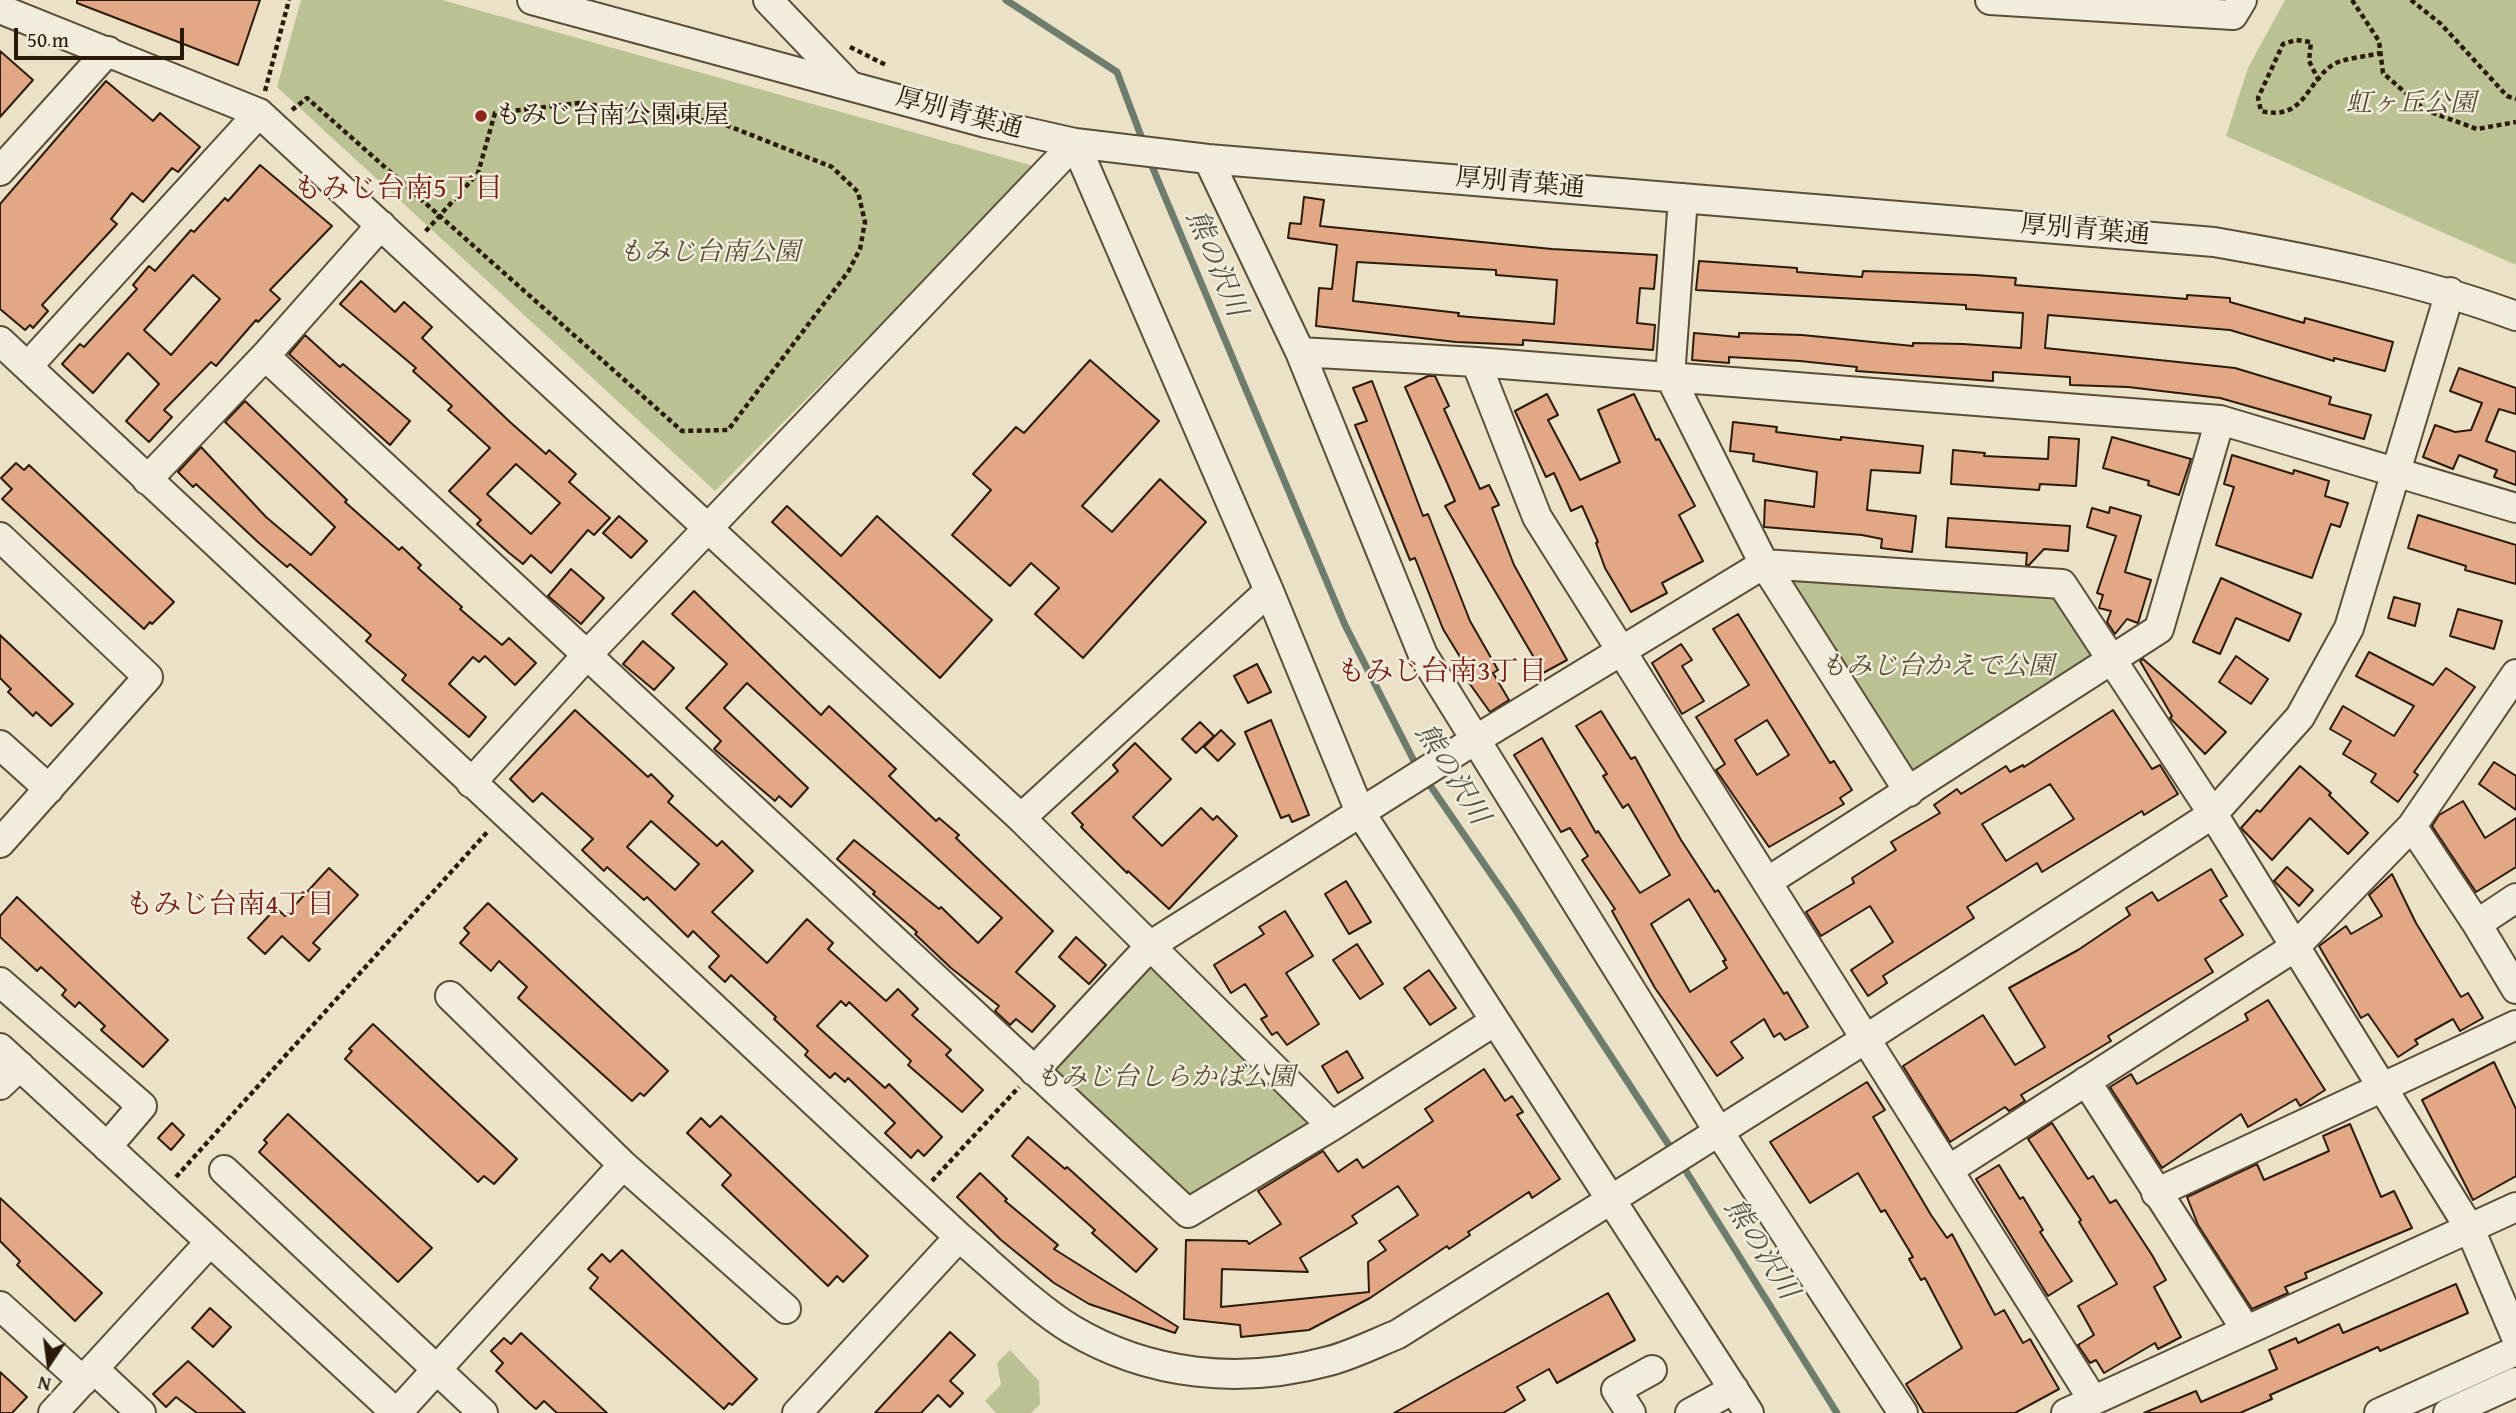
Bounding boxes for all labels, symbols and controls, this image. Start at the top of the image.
scale bar [18,14,187,58]
text: 50 m [27,24,69,55]
street label: 厚別青葉通 [892,82,1026,146]
park label: 虹ヶ丘公園 [2346,88,2476,120]
place label: もみじ台南公園東屋 [495,100,729,132]
marker: もみじ台南公園東屋 [473,108,489,124]
street label: 厚別青葉通 [1454,163,1586,205]
district label: もみじ台南5丁目 [293,173,503,207]
water label: 熊の沢川 [1178,206,1252,322]
street label: 厚別青葉通 [2019,210,2151,252]
park label: もみじ台南公園 [618,237,800,269]
park label: もみじ台かえで公園 [1820,651,2054,683]
district label: もみじ台南3丁目 [1337,656,1547,690]
water label: 熊の沢川 [1407,719,1495,831]
district label: もみじ台南4丁目 [125,889,335,923]
park label: もみじ台しらかば公園 [1035,1062,1295,1094]
water label: 熊の沢川 [1716,1194,1804,1306]
north arrow [14,1329,84,1399]
text: N [35,1369,54,1400]

